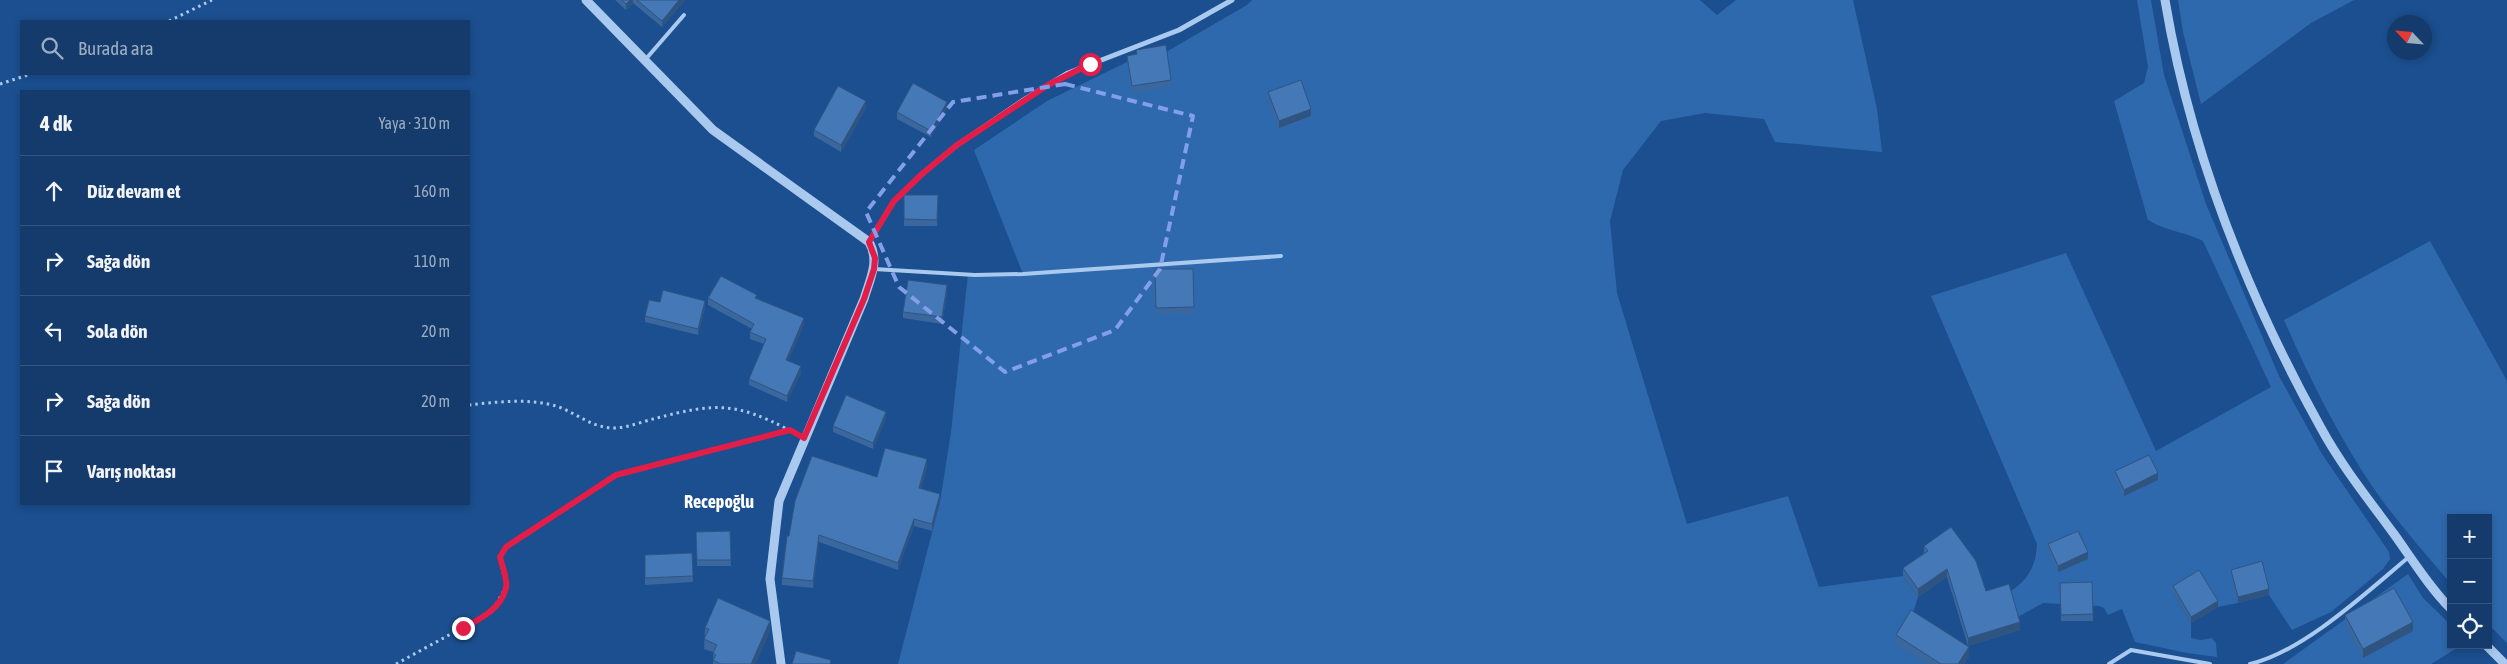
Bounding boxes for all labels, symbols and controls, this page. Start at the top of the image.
north arrow [2387,15,2432,60]
search box [20,20,470,75]
icon: search [38,34,66,62]
text: Burada ara [78,37,154,59]
route start [1079,53,1102,76]
text: 4 dk [40,111,72,135]
text: Yaya · 310 m [378,114,450,132]
icon: ahead [40,177,68,205]
text: Düz devam et [87,180,181,202]
text: 160 m [414,182,450,200]
icon: right [40,247,68,275]
text: Sağa dön [87,250,150,272]
text: 110 m [414,252,450,270]
icon: left [40,317,68,345]
text: Sola dön [87,320,148,342]
text: 20 m [421,322,450,340]
icon: right [40,387,68,415]
text: Sağa dön [87,390,150,412]
text: 20 m [421,392,450,410]
icon: arrive [40,457,68,485]
text: Varış noktası [87,460,176,482]
district label: Recepoğlu [684,491,754,512]
map controls [2447,514,2492,649]
button: + [2447,514,2492,559]
button: − [2447,559,2492,604]
button: locate [2447,604,2492,649]
route end [452,617,475,640]

